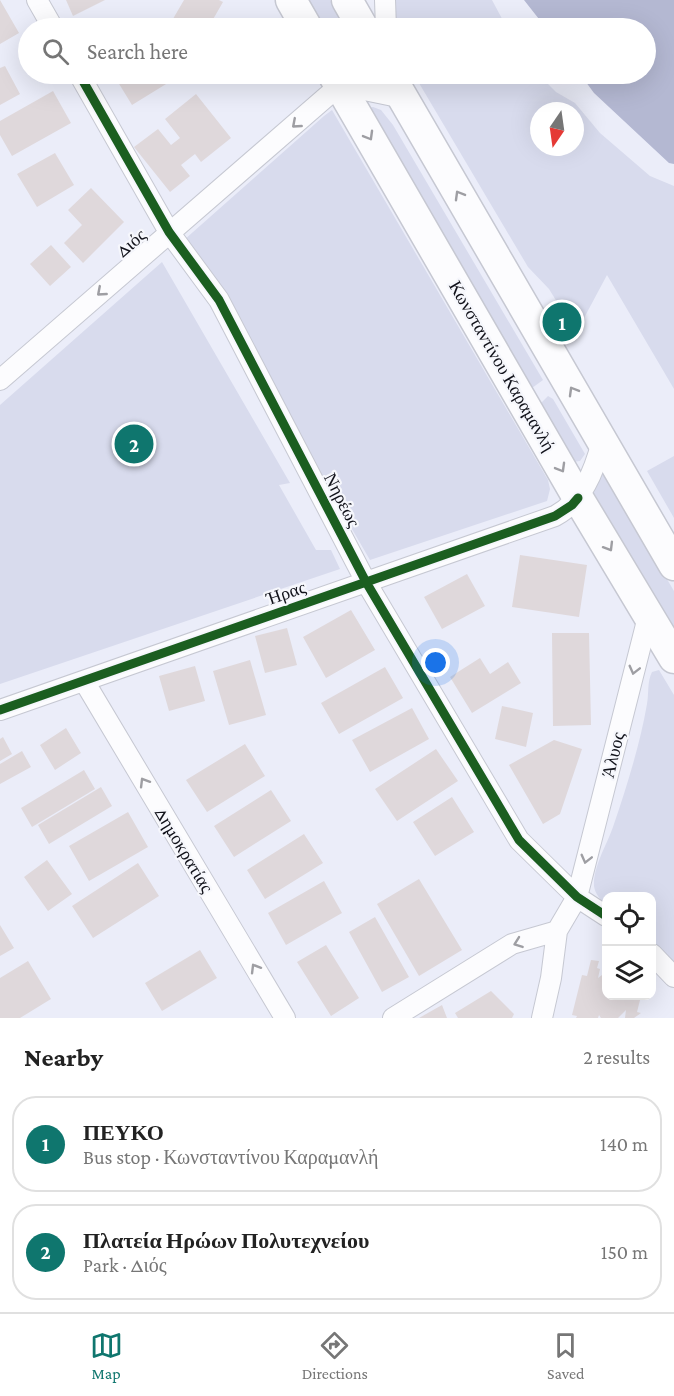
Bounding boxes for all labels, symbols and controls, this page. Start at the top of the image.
search box [18,18,656,84]
icon: search [39,35,72,68]
text: Search here [87,39,188,64]
north arrow [530,102,584,156]
one-way arrow [292,116,303,127]
one-way arrow [362,130,374,140]
one-way arrow [454,190,466,201]
street label: Διός [112,225,150,261]
street label: Κωνσταντίνου Καραμανλή [445,277,559,455]
one-way arrow [97,285,107,296]
pin: 1 [542,300,582,344]
one-way arrow [568,387,580,397]
pin: 2 [114,422,154,466]
one-way arrow [554,462,565,472]
street label: Νηρέως [320,470,364,530]
one-way arrow [601,541,613,551]
street label: Ήρας [263,577,308,609]
your location [421,648,450,677]
one-way arrow [629,664,642,674]
street label: Άλυος [598,730,628,780]
one-way arrow [140,778,151,788]
street label: Δημοκρατίας [151,804,217,896]
one-way arrow [581,853,594,863]
map controls [602,892,656,1000]
button: locate [602,892,656,946]
one-way arrow [513,935,524,948]
button: layers [602,946,656,1000]
one-way arrow [250,964,262,974]
text: Nearby [24,1043,103,1072]
text: 2 results [583,1046,650,1068]
text: ΠΕΥΚΟ [83,1120,164,1145]
text: 1 [42,1133,49,1155]
text: 140 m [600,1133,648,1155]
text: Bus stop · Κωνσταντίνου Καραμανλή [83,1146,378,1168]
text: Πλατεία Ηρώων Πολυτεχνείου [83,1228,369,1253]
text: 2 [40,1241,51,1263]
text: 150 m [601,1241,648,1263]
text: Park · Διός [83,1254,167,1276]
tab: Map [90,1329,123,1382]
tab: Directions [302,1329,368,1382]
tab: Saved [547,1329,584,1382]

